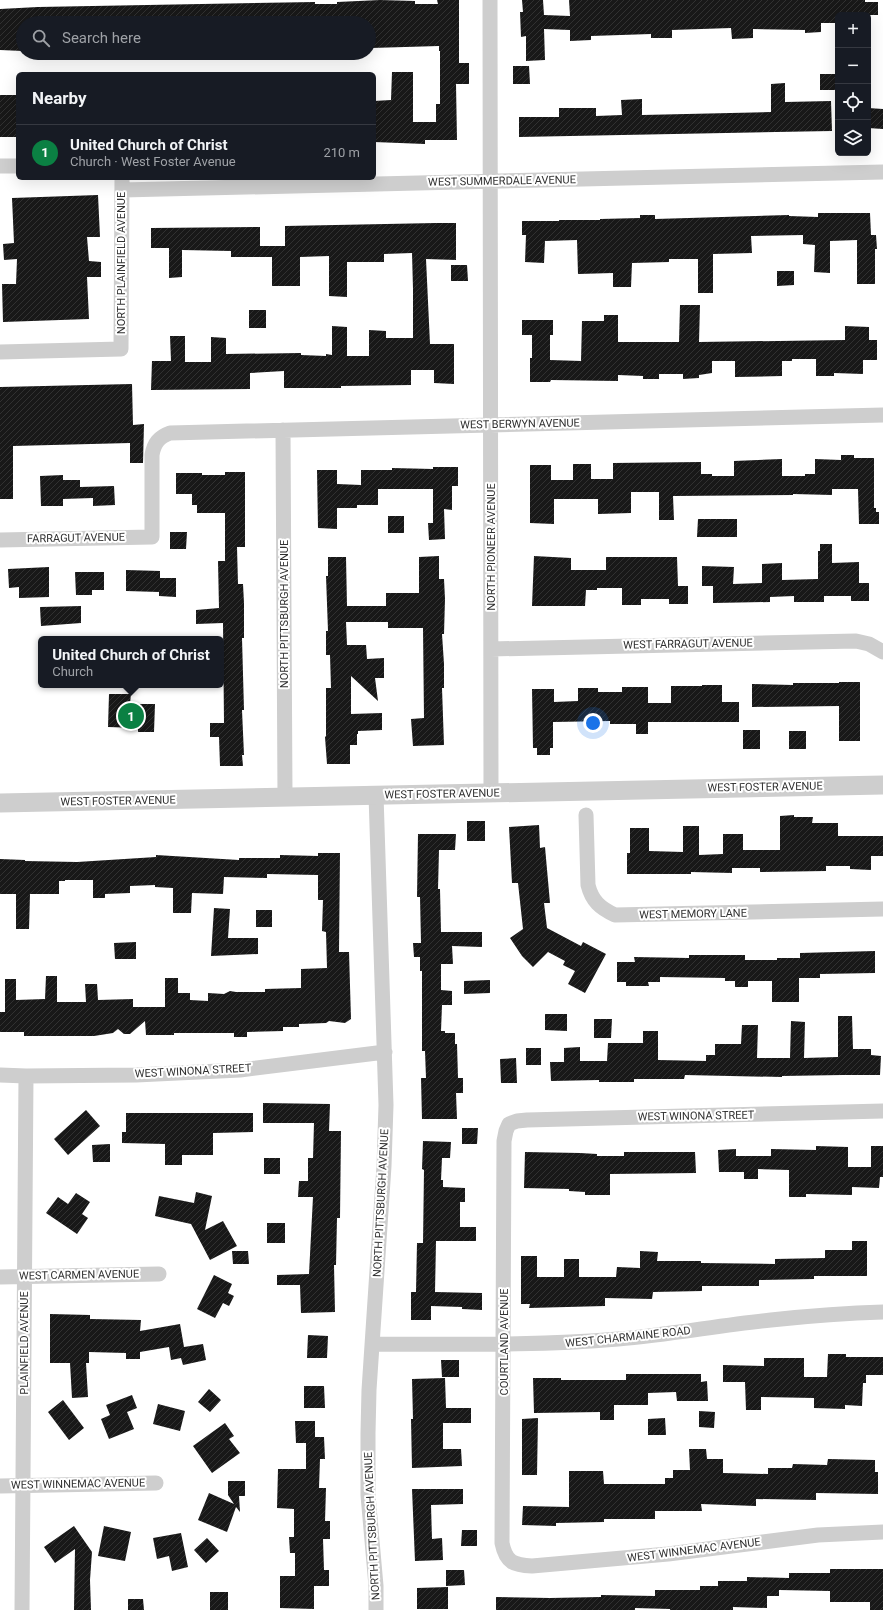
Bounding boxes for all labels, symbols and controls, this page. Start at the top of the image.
map controls [835,12,871,156]
button: + [835,12,871,48]
search box [16,16,376,60]
icon: search [30,27,52,49]
text: Search here [62,29,141,47]
button: − [835,48,871,84]
button: locate [835,84,871,120]
text: Nearby [32,88,87,108]
button: layers [835,120,871,156]
text: United Church of Christ [70,136,228,154]
text: 1 [41,145,49,160]
text: 210 m [323,145,360,160]
text: Church · West Foster Avenue [70,154,236,169]
street label: WEST SUMMERDALE AVENUE [428,173,576,189]
street label: NORTH PLAINFIELD AVENUE [115,192,128,334]
street label: WEST BERWYN AVENUE [460,416,580,432]
street label: NORTH PIONEER AVENUE [485,483,498,611]
street label: FARRAGUT AVENUE [27,531,125,545]
street label: NORTH PITTSBURGH AVENUE [278,540,291,688]
popup [38,636,224,688]
street label: WEST FARRAGUT AVENUE [623,636,753,652]
text: United Church of Christ [52,646,210,664]
text: Church [52,664,93,679]
pin: 1 [118,701,144,731]
your location [583,713,603,733]
street label: WEST FOSTER AVENUE [707,779,823,795]
street label: WEST FOSTER AVENUE [384,786,500,802]
street label: WEST FOSTER AVENUE [60,793,176,809]
street label: WEST MEMORY LANE [639,907,747,921]
street label: WEST WINONA STREET [134,1061,252,1081]
street label: WEST WINONA STREET [638,1108,755,1124]
street label: NORTH PITTSBURGH AVENUE [371,1129,391,1277]
street label: WEST CARMEN AVENUE [19,1267,139,1283]
street label: COURTLAND AVENUE [498,1289,511,1395]
street label: PLAINFIELD AVENUE [18,1291,31,1395]
street label: WEST CHARMAINE ROAD [565,1324,691,1350]
street label: NORTH PITTSBURGH AVENUE [362,1452,382,1600]
street label: WEST WINNEMAC AVENUE [11,1476,145,1492]
street label: WEST WINNEMAC AVENUE [627,1535,761,1565]

